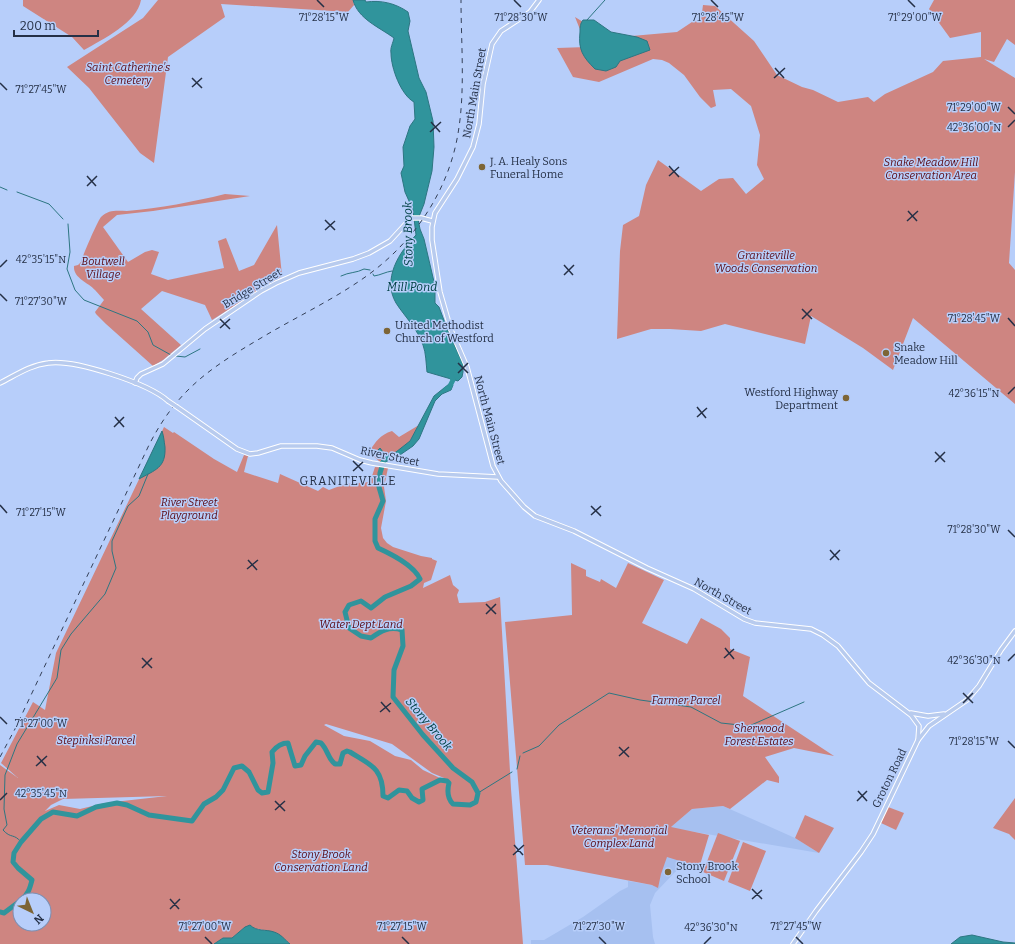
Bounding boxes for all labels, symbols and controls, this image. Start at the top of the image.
scale bar [14,12,98,38]
text: 71°28'15"W [299,12,350,24]
text: 71°28'30"W [495,12,548,24]
text: 71°28'45"W [692,12,745,24]
text: 71°29'00"W [888,12,943,24]
text: 200 m [20,19,56,33]
street label: North Main Street [460,47,489,139]
park label: Saint Catherine's Cemetery [86,61,170,87]
text: 71°27'45"W [15,84,67,96]
text: 71°29'00"W [947,102,1002,114]
text: 42°36'00"N [947,122,1001,134]
place label: J. A. Healy Sons Funeral Home [489,155,567,181]
park label: Snake Meadow Hill Conservation Area [884,156,978,182]
marker: J. A. Healy Sons Funeral Home [477,162,487,172]
water label: Stony Brook [400,201,416,267]
park label: Graniteville Woods Conservation [715,249,818,275]
text: 42°35'15"N [16,254,66,266]
park label: Boutwell Village [81,255,125,281]
street label: Bridge Street [220,266,284,311]
water label: Mill Pond [387,280,437,294]
text: 71°27'30"W [15,296,68,308]
text: 71°28'45"W [948,313,1001,325]
place label: United Methodist Church of Westford [395,319,494,345]
marker: United Methodist Church of Westford [382,326,392,336]
place label: Snake Meadow Hill [894,341,958,367]
marker: Snake Meadow Hill [881,348,891,358]
street label: North Main Street [471,374,508,466]
place label: Westford Highway Department [744,386,838,412]
text: 42°36'15"N [949,388,999,400]
marker: Westford Highway Department [841,393,851,403]
street label: River Street [359,444,421,469]
district label: GRANITEVILLE [300,474,397,488]
park label: River Street Playground [160,496,218,522]
text: 71°27'15"W [16,507,66,519]
text: 71°28'30"W [948,524,1001,536]
street label: North Street [692,575,754,618]
park label: Water Dept Land [319,618,403,631]
text: 42°36'30"N [947,655,1001,667]
park label: Farmer Parcel [651,694,721,707]
water label: Stony Brook [403,695,456,754]
text: 71°27'00"W [15,718,68,730]
park label: Sherwood Forest Estates [725,722,794,748]
park label: Stepinksi Parcel [57,734,135,747]
text: 71°28'15"W [949,736,1000,748]
street label: Groton Road [870,746,910,810]
text: 42°35'45"N [15,788,67,800]
park label: Veterans' Memorial Complex Land [571,824,667,850]
park label: Stony Brook Conservation Land [274,848,368,874]
place label: Stony Brook School [676,860,738,886]
marker: Stony Brook School [663,867,673,877]
north arrow [12,892,52,932]
text: N [31,911,46,927]
text: 71°27'00"W [179,921,232,933]
text: 71°27'15"W [377,921,427,933]
text: 71°27'30"W [573,921,626,933]
text: 71°27'45"W [770,921,822,933]
text: 42°36'30"N [684,922,738,934]

